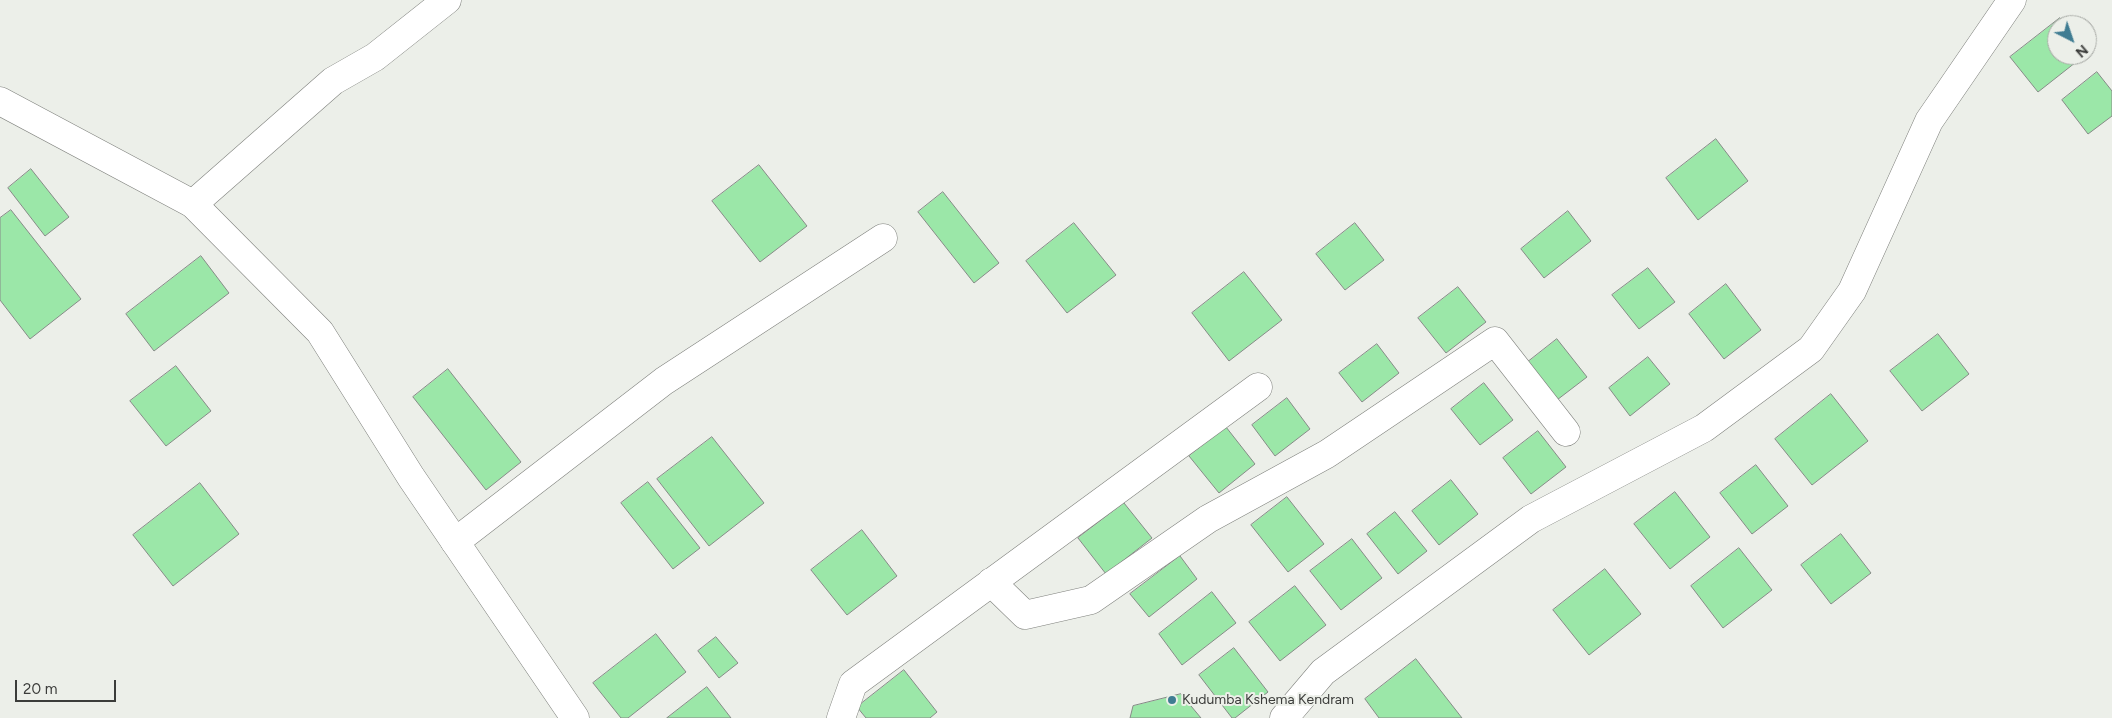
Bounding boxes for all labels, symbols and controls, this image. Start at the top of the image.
north arrow [2047,15,2097,65]
text: N [2072,41,2091,61]
scale bar [18,670,119,702]
text: 20 m [23,680,57,698]
place label: Kudumba Kshema Kendram [1182,692,1354,708]
marker: Kudumba Kshema Kendram [1166,694,1178,706]

